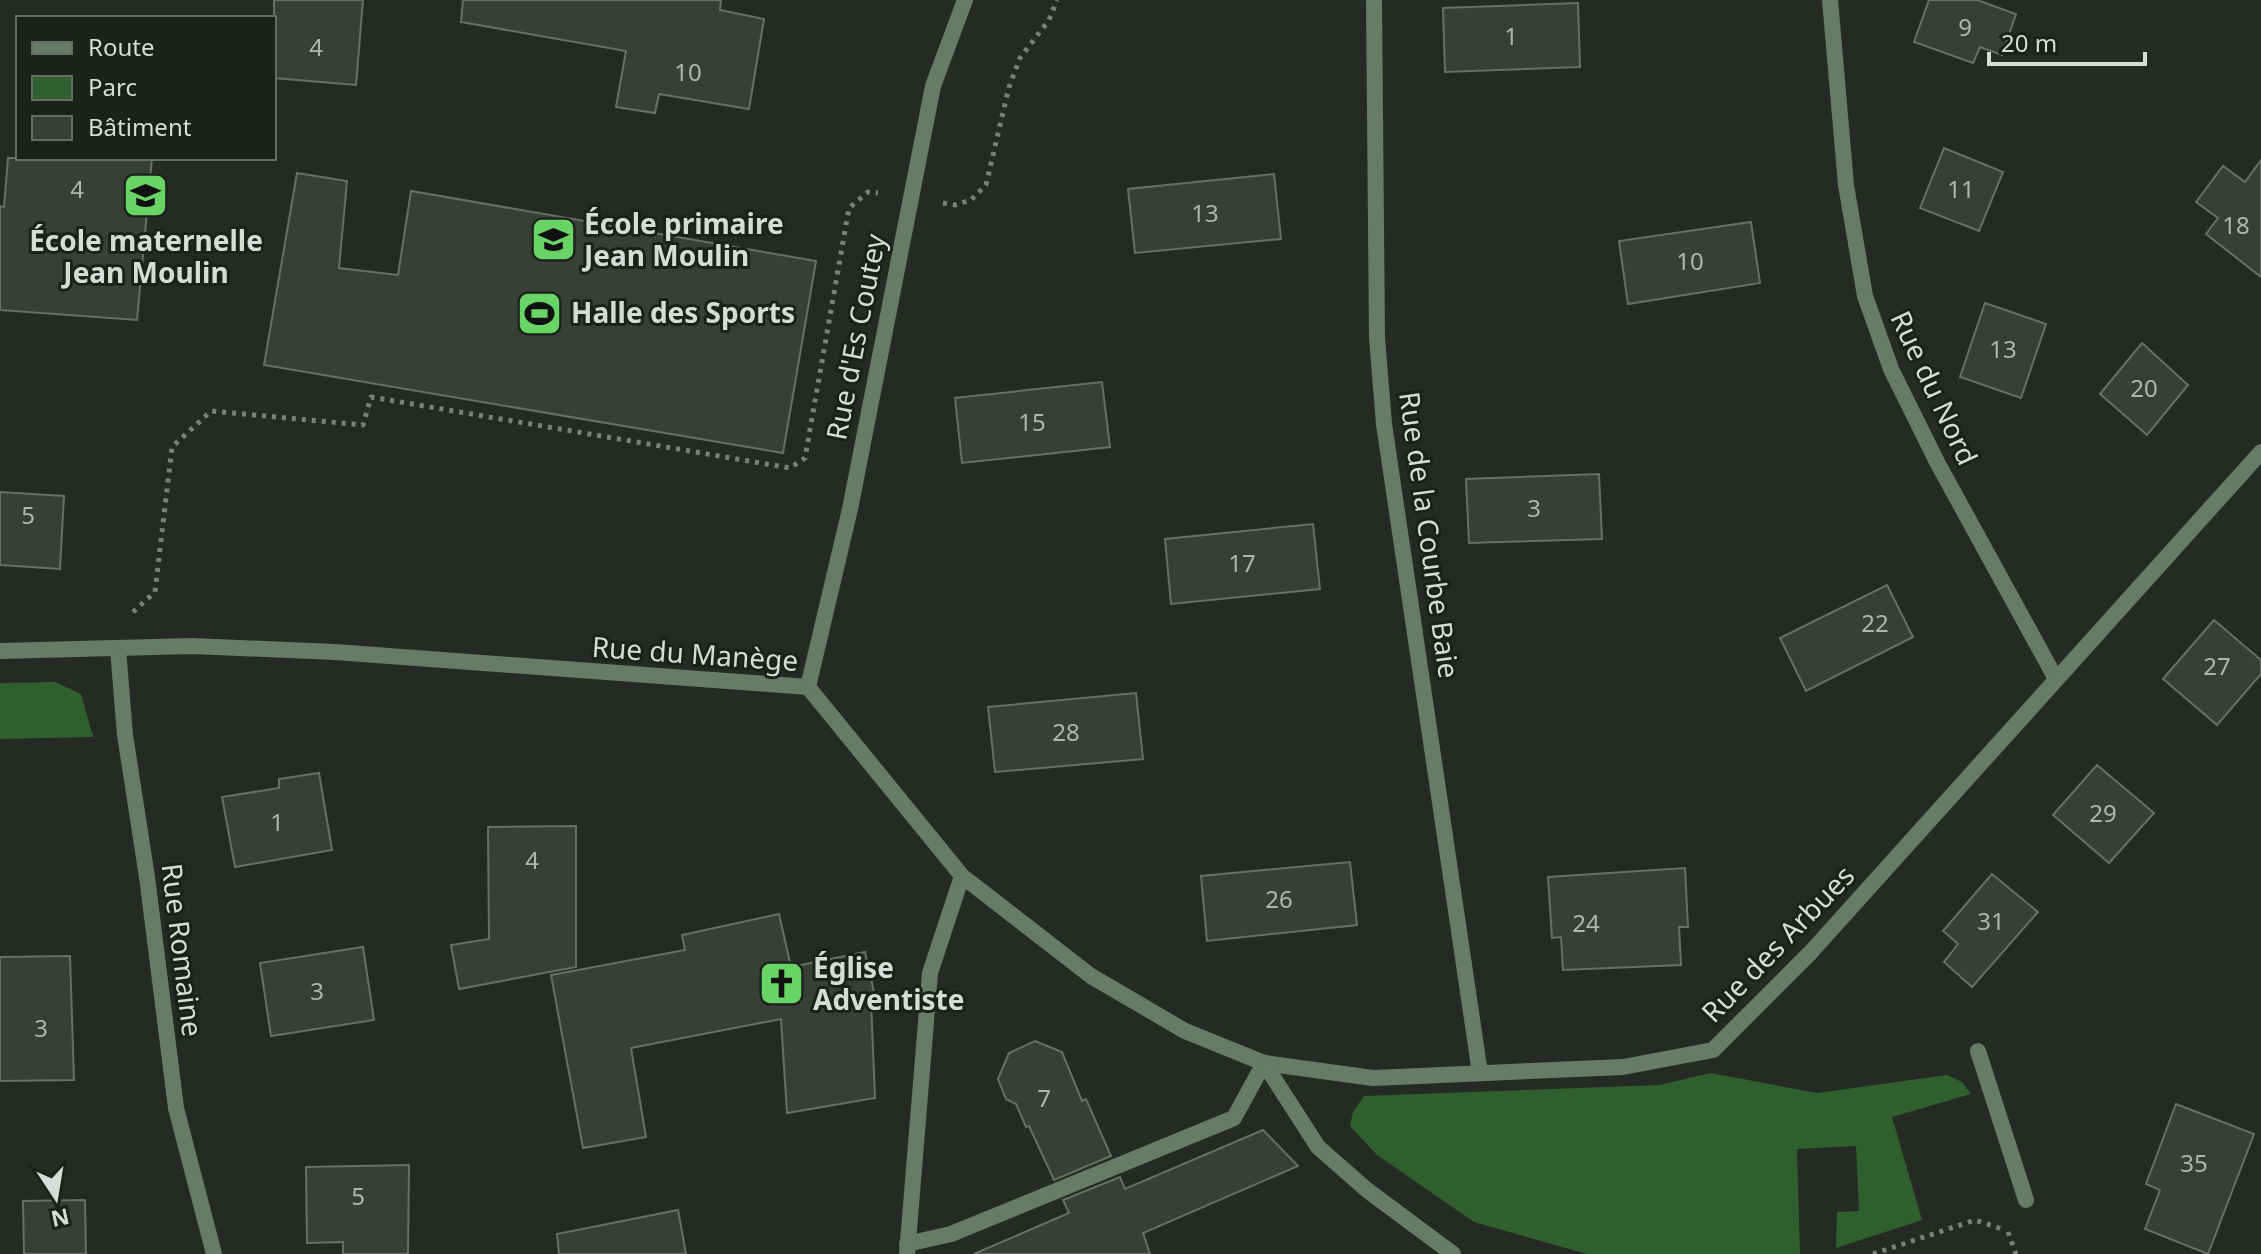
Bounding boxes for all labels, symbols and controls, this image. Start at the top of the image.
house number: 9 [1958,10,1972,43]
legend [16,16,276,160]
scale bar [1989,16,2145,66]
house number: 1 [1504,19,1518,52]
text: 20 m [2001,26,2057,59]
text: Route [88,30,154,63]
house number: 4 [309,30,323,63]
house number: 10 [674,55,702,88]
text: Parc [88,70,137,103]
text: Bâtiment [88,110,192,143]
house number: 4 [70,172,84,205]
school or university icon: École maternelle Jean Moulin [122,172,170,220]
house number: 11 [1947,172,1975,205]
house number: 13 [1191,196,1219,229]
place label: École primaire Jean Moulin [581,204,784,274]
house number: 18 [2222,208,2250,241]
school or university icon: École primaire Jean Moulin [529,216,577,264]
place label: École maternelle Jean Moulin [29,221,263,291]
street label: Rue d'Es Coutey [816,230,894,443]
house number: 10 [1676,244,1704,277]
sports icon: Halle des Sports [516,289,564,337]
place label: Halle des Sports [571,293,795,331]
street label: Rue du Nord [1883,304,1987,471]
house number: 13 [1989,332,2017,365]
house number: 20 [2130,371,2158,404]
street label: Rue de la Courbe Baie [1391,389,1469,681]
house number: 15 [1018,405,1046,438]
house number: 3 [1527,491,1541,524]
house number: 5 [21,498,35,531]
house number: 17 [1228,546,1256,579]
house number: 22 [1861,606,1889,639]
street label: Rue du Manège [591,627,800,679]
house number: 27 [2203,649,2231,682]
house number: 28 [1052,715,1080,748]
house number: 29 [2089,796,2117,829]
house number: 1 [270,805,284,838]
house number: 4 [525,843,539,876]
street label: Rue des Arbues [1693,856,1862,1030]
street label: Rue Romaine [154,861,212,1039]
house number: 26 [1265,882,1293,915]
house number: 31 [1977,904,2005,937]
house number: 24 [1572,906,1600,939]
place label: Église Adventiste [813,948,964,1018]
church icon: Église Adventiste [758,960,806,1008]
house number: 3 [310,974,324,1007]
house number: 3 [34,1011,48,1044]
house number: 7 [1037,1081,1051,1114]
house number: 35 [2180,1146,2208,1179]
north arrow [16,1158,96,1238]
house number: 5 [351,1179,365,1212]
text: N [48,1202,72,1235]

